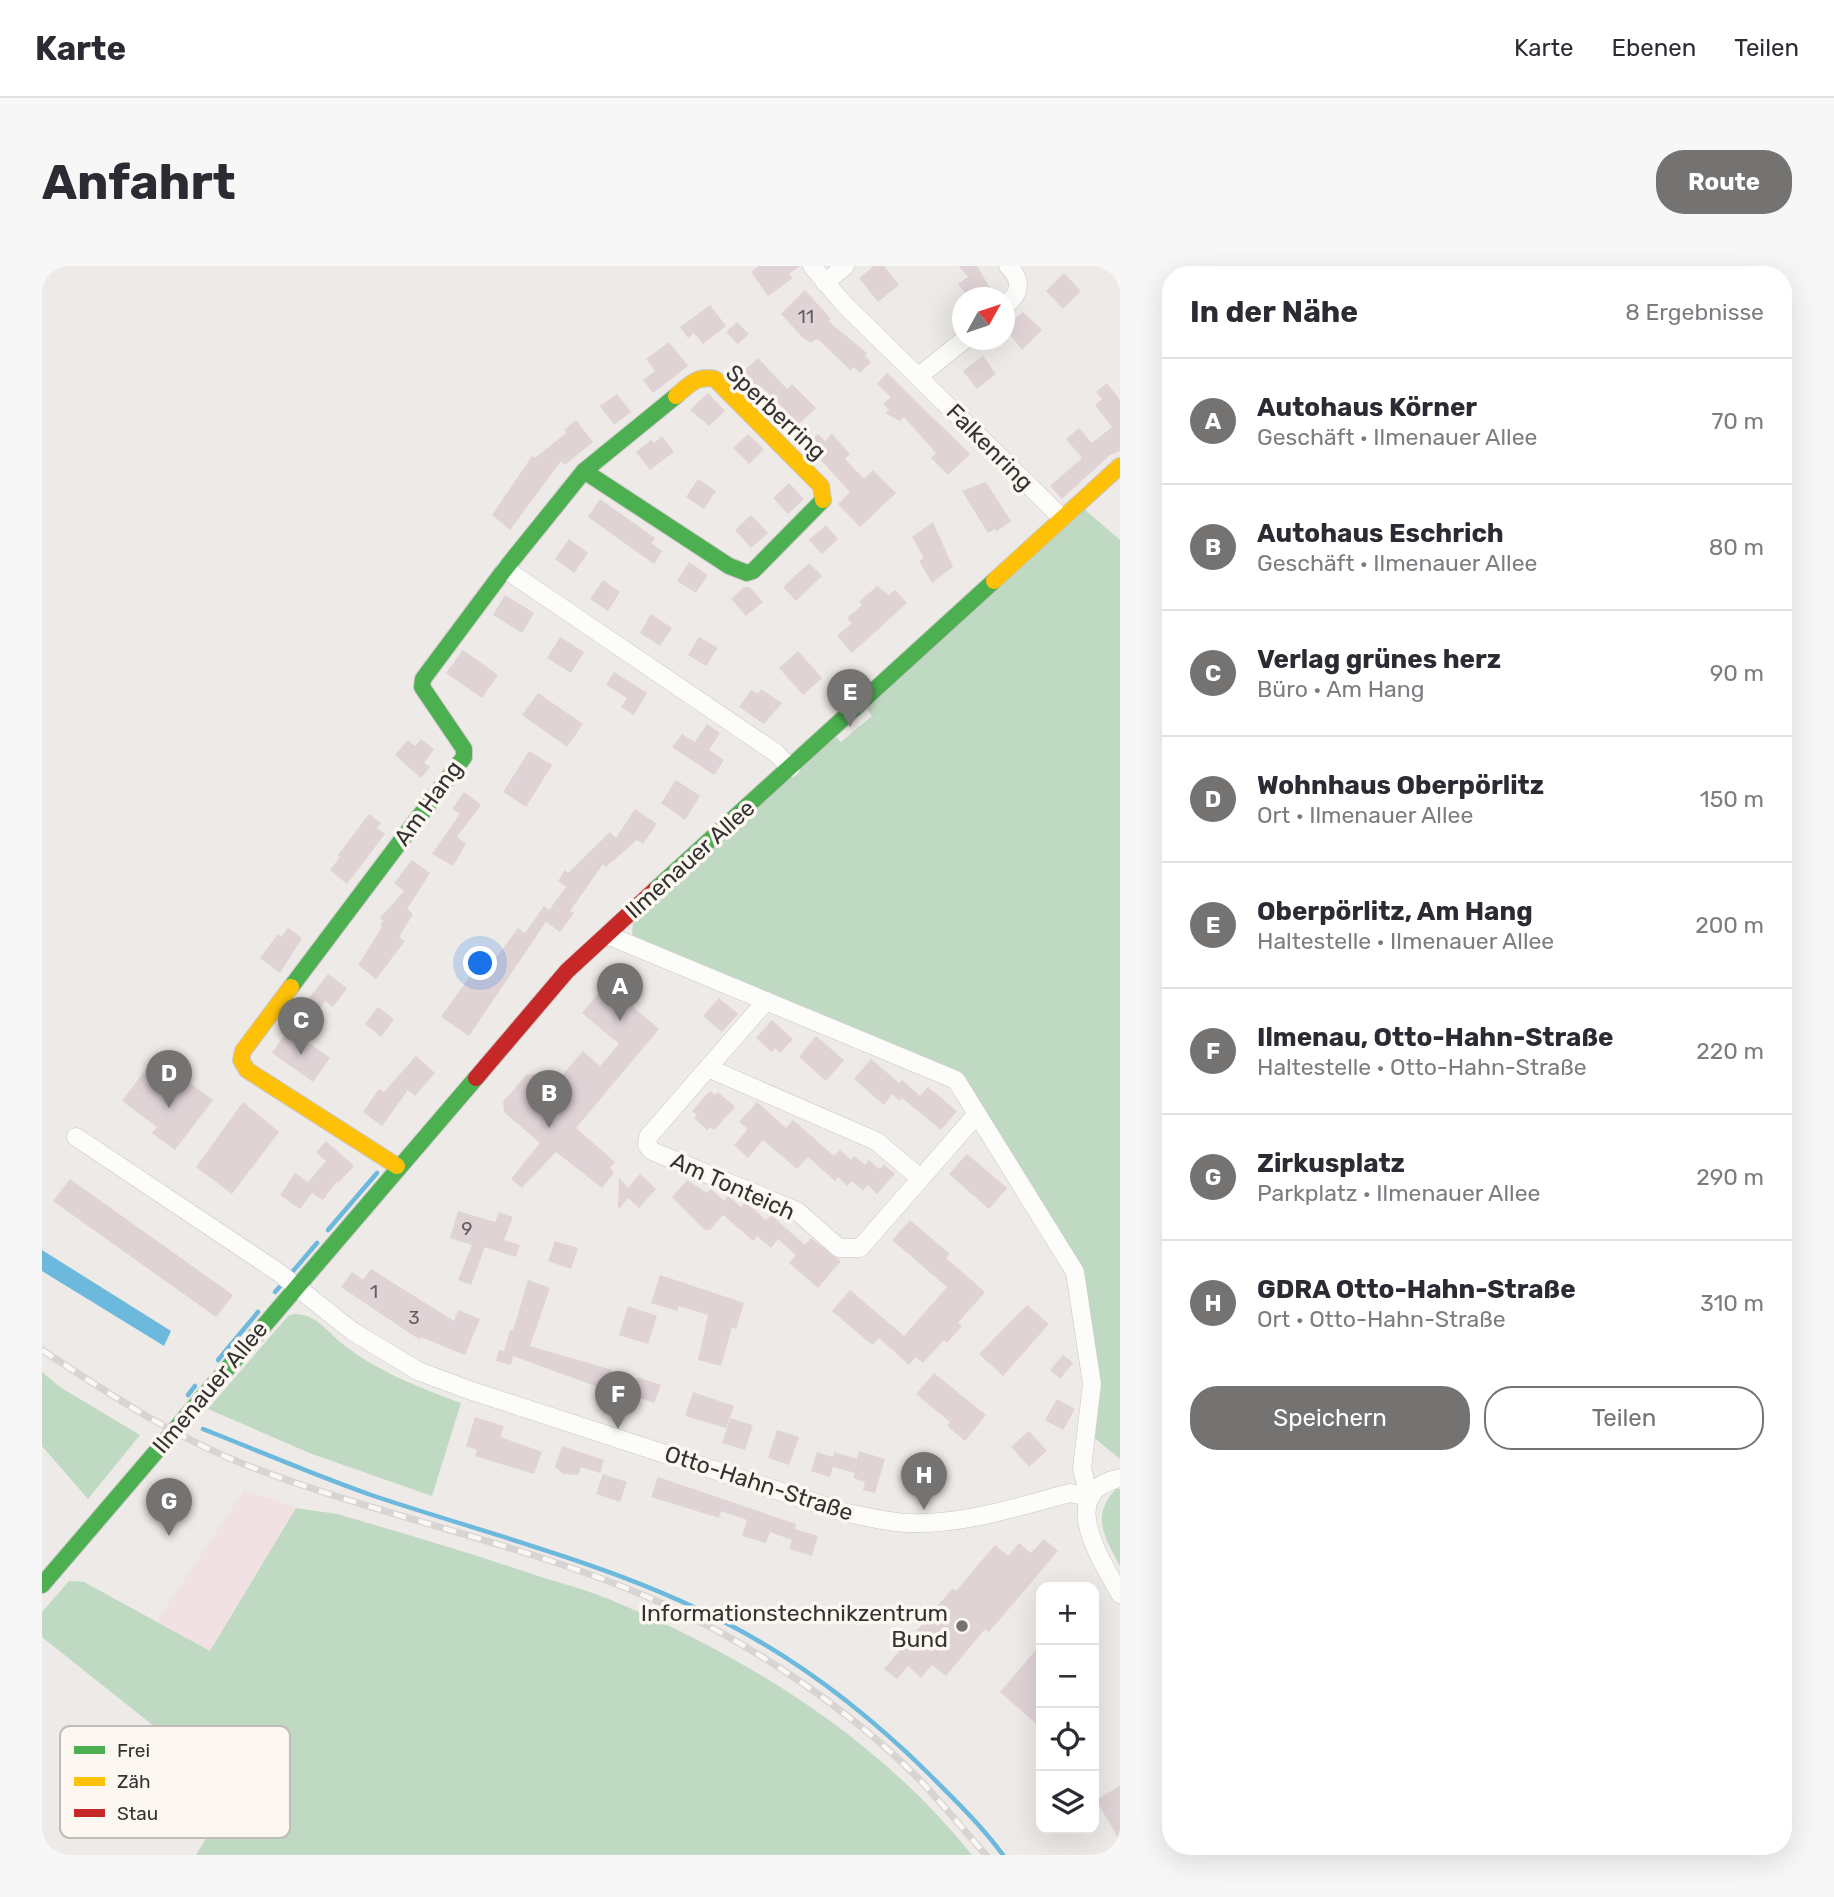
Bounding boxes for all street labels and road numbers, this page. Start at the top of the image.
street label: Sperberring [720,358,832,466]
street label: Falkenring [941,398,1039,496]
street label: Am Hang [388,755,468,851]
street label: Ilmenauer Allee [620,794,760,924]
street label: Am Tonteich [666,1146,800,1226]
street label: Ilmenauer Allee [147,1315,273,1459]
street label: Otto-Hahn-Straße [661,1439,857,1527]

